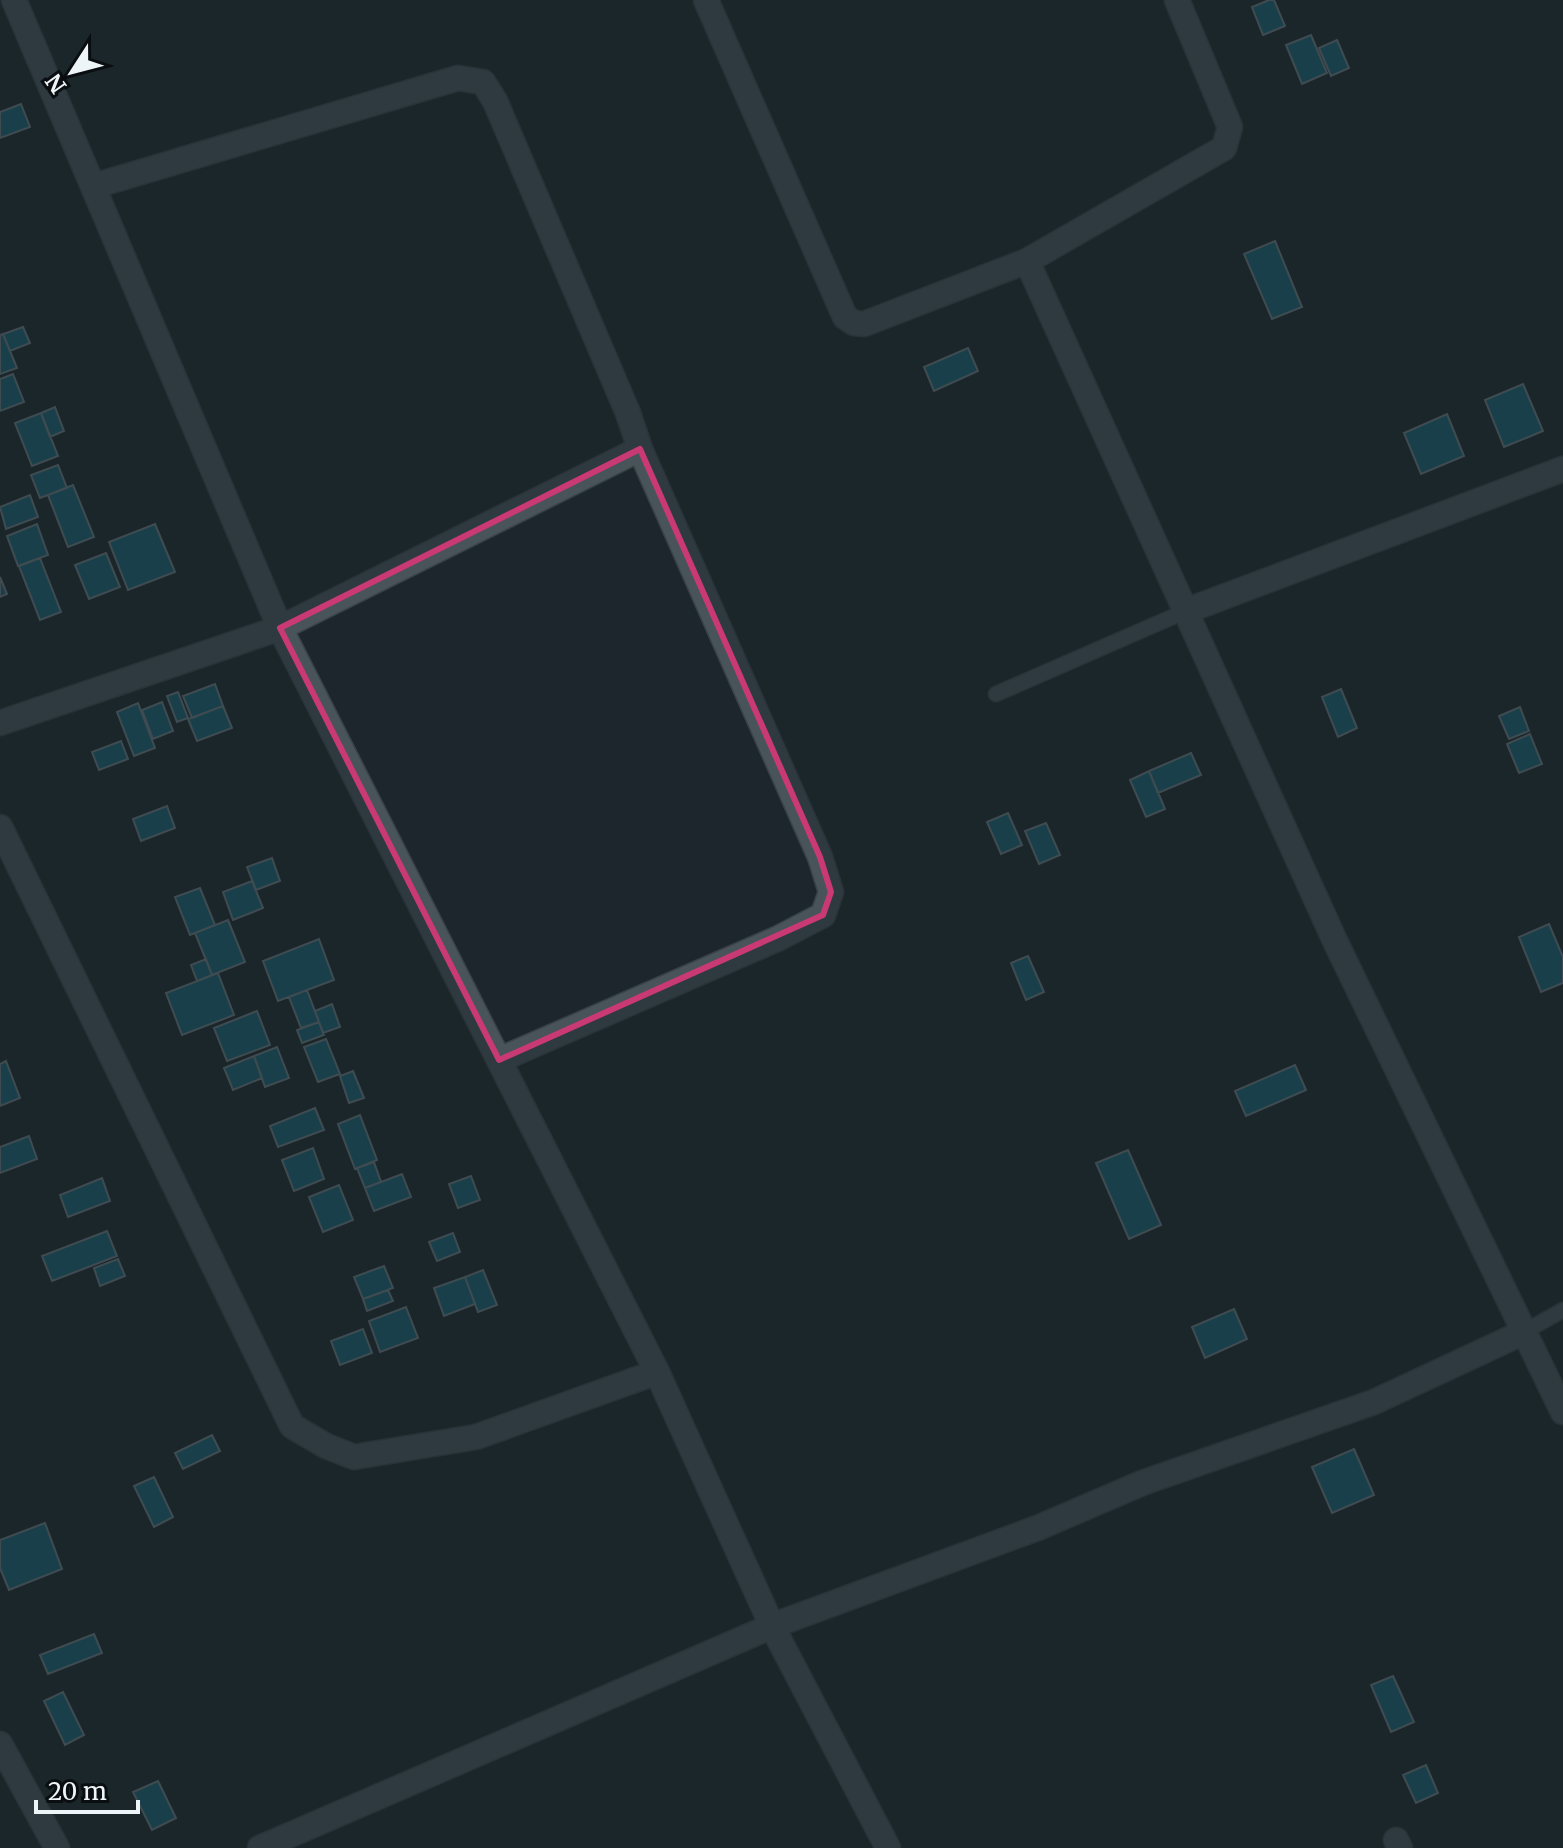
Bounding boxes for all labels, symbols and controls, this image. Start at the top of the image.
north arrow [32,32,112,112]
text: N [39,68,72,99]
scale bar [36,1764,138,1814]
text: 20 m [48,1776,107,1807]

